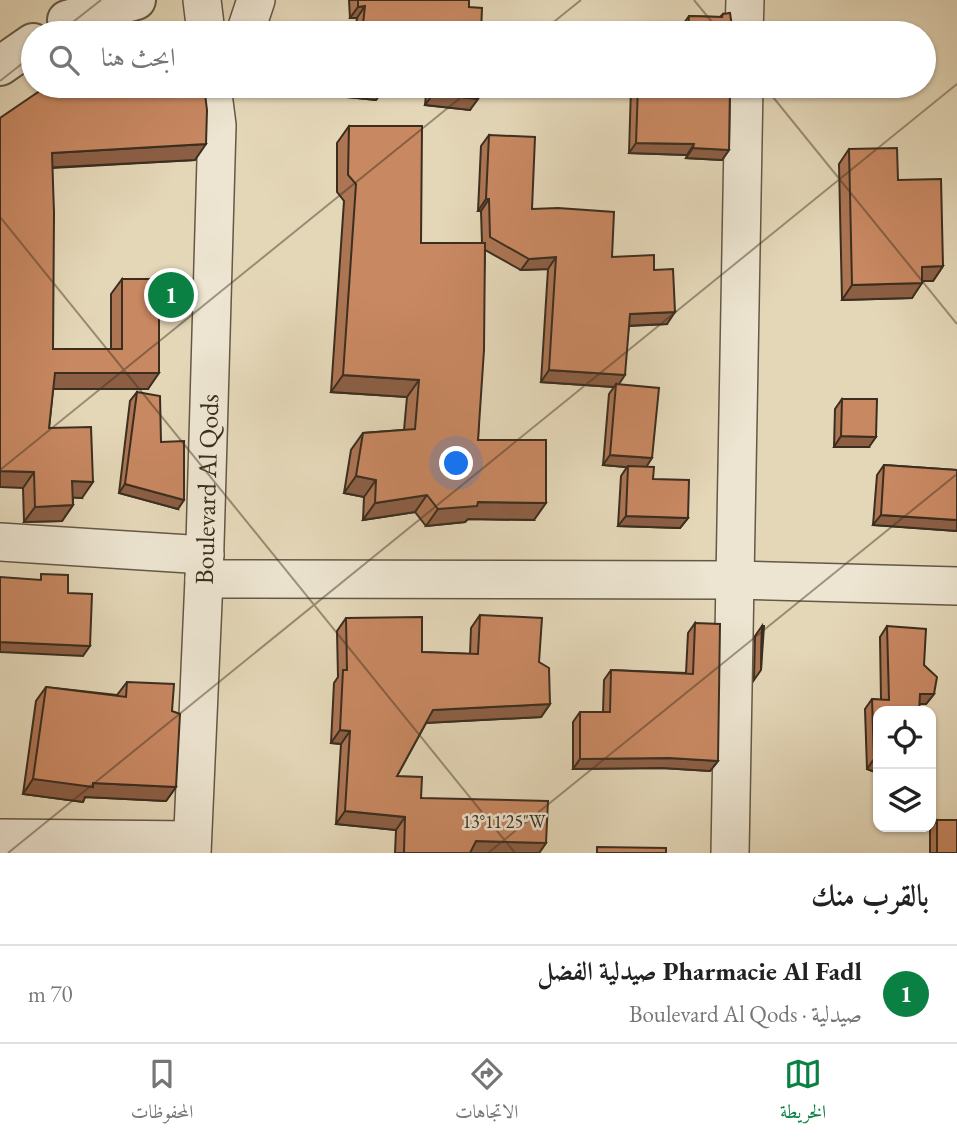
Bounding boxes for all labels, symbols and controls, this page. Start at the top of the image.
search box [21,21,936,98]
text: ابحث هنا [101,40,176,74]
icon: search [45,41,83,79]
pin: 1 [148,269,194,321]
street label: Boulevard Al Qods [187,394,226,585]
your location [439,446,473,480]
map controls [873,706,936,832]
button: locate [873,706,936,769]
button: layers [873,769,936,832]
text: 13°11'25"W [462,810,546,833]
text: بالقرب منك [811,876,929,915]
text: Pharmacie Al Fadl صيدلية الفضل [537,954,862,988]
text: 70 m [28,979,73,1009]
text: 1 [900,979,912,1009]
text: صيدلية · Boulevard Al Qods [629,999,862,1029]
tab: المحفوظات [131,1055,193,1130]
tab: الاتجاهات [455,1055,518,1130]
tab: الخريطة [780,1055,826,1130]

